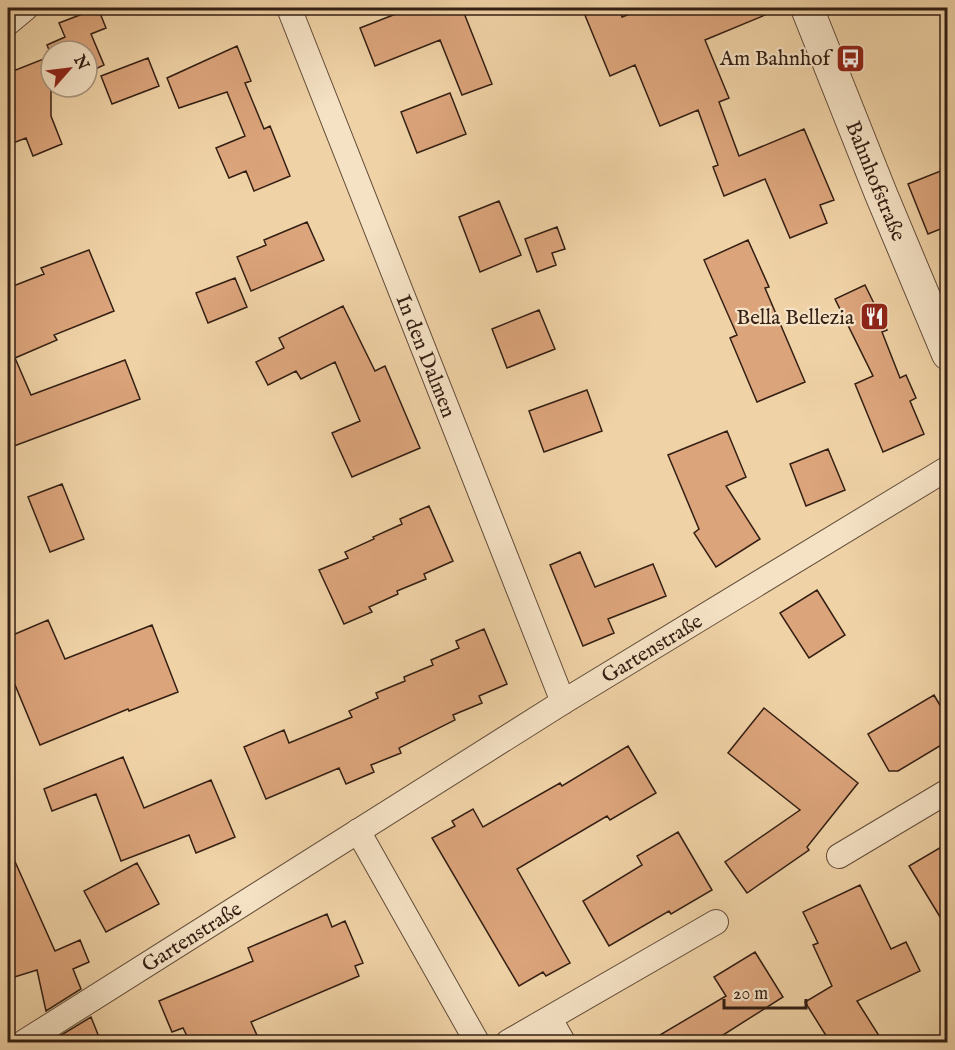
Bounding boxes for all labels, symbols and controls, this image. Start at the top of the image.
north arrow [39,39,99,99]
bus stop icon: Am Bahnhof [835,42,867,74]
place label: Am Bahnhof [719,46,833,73]
text: N [68,51,93,74]
street label: Bahnhofstraße [838,117,911,246]
street label: In den Dalmen [388,291,461,422]
restaurant icon: Bella Bellezia [859,301,891,333]
place label: Bella Bellezia [736,305,855,332]
street label: Gartenstraße [597,608,708,690]
street label: Gartenstraße [137,896,248,979]
scale bar [724,972,806,1010]
text: 20 m [733,983,768,1006]

